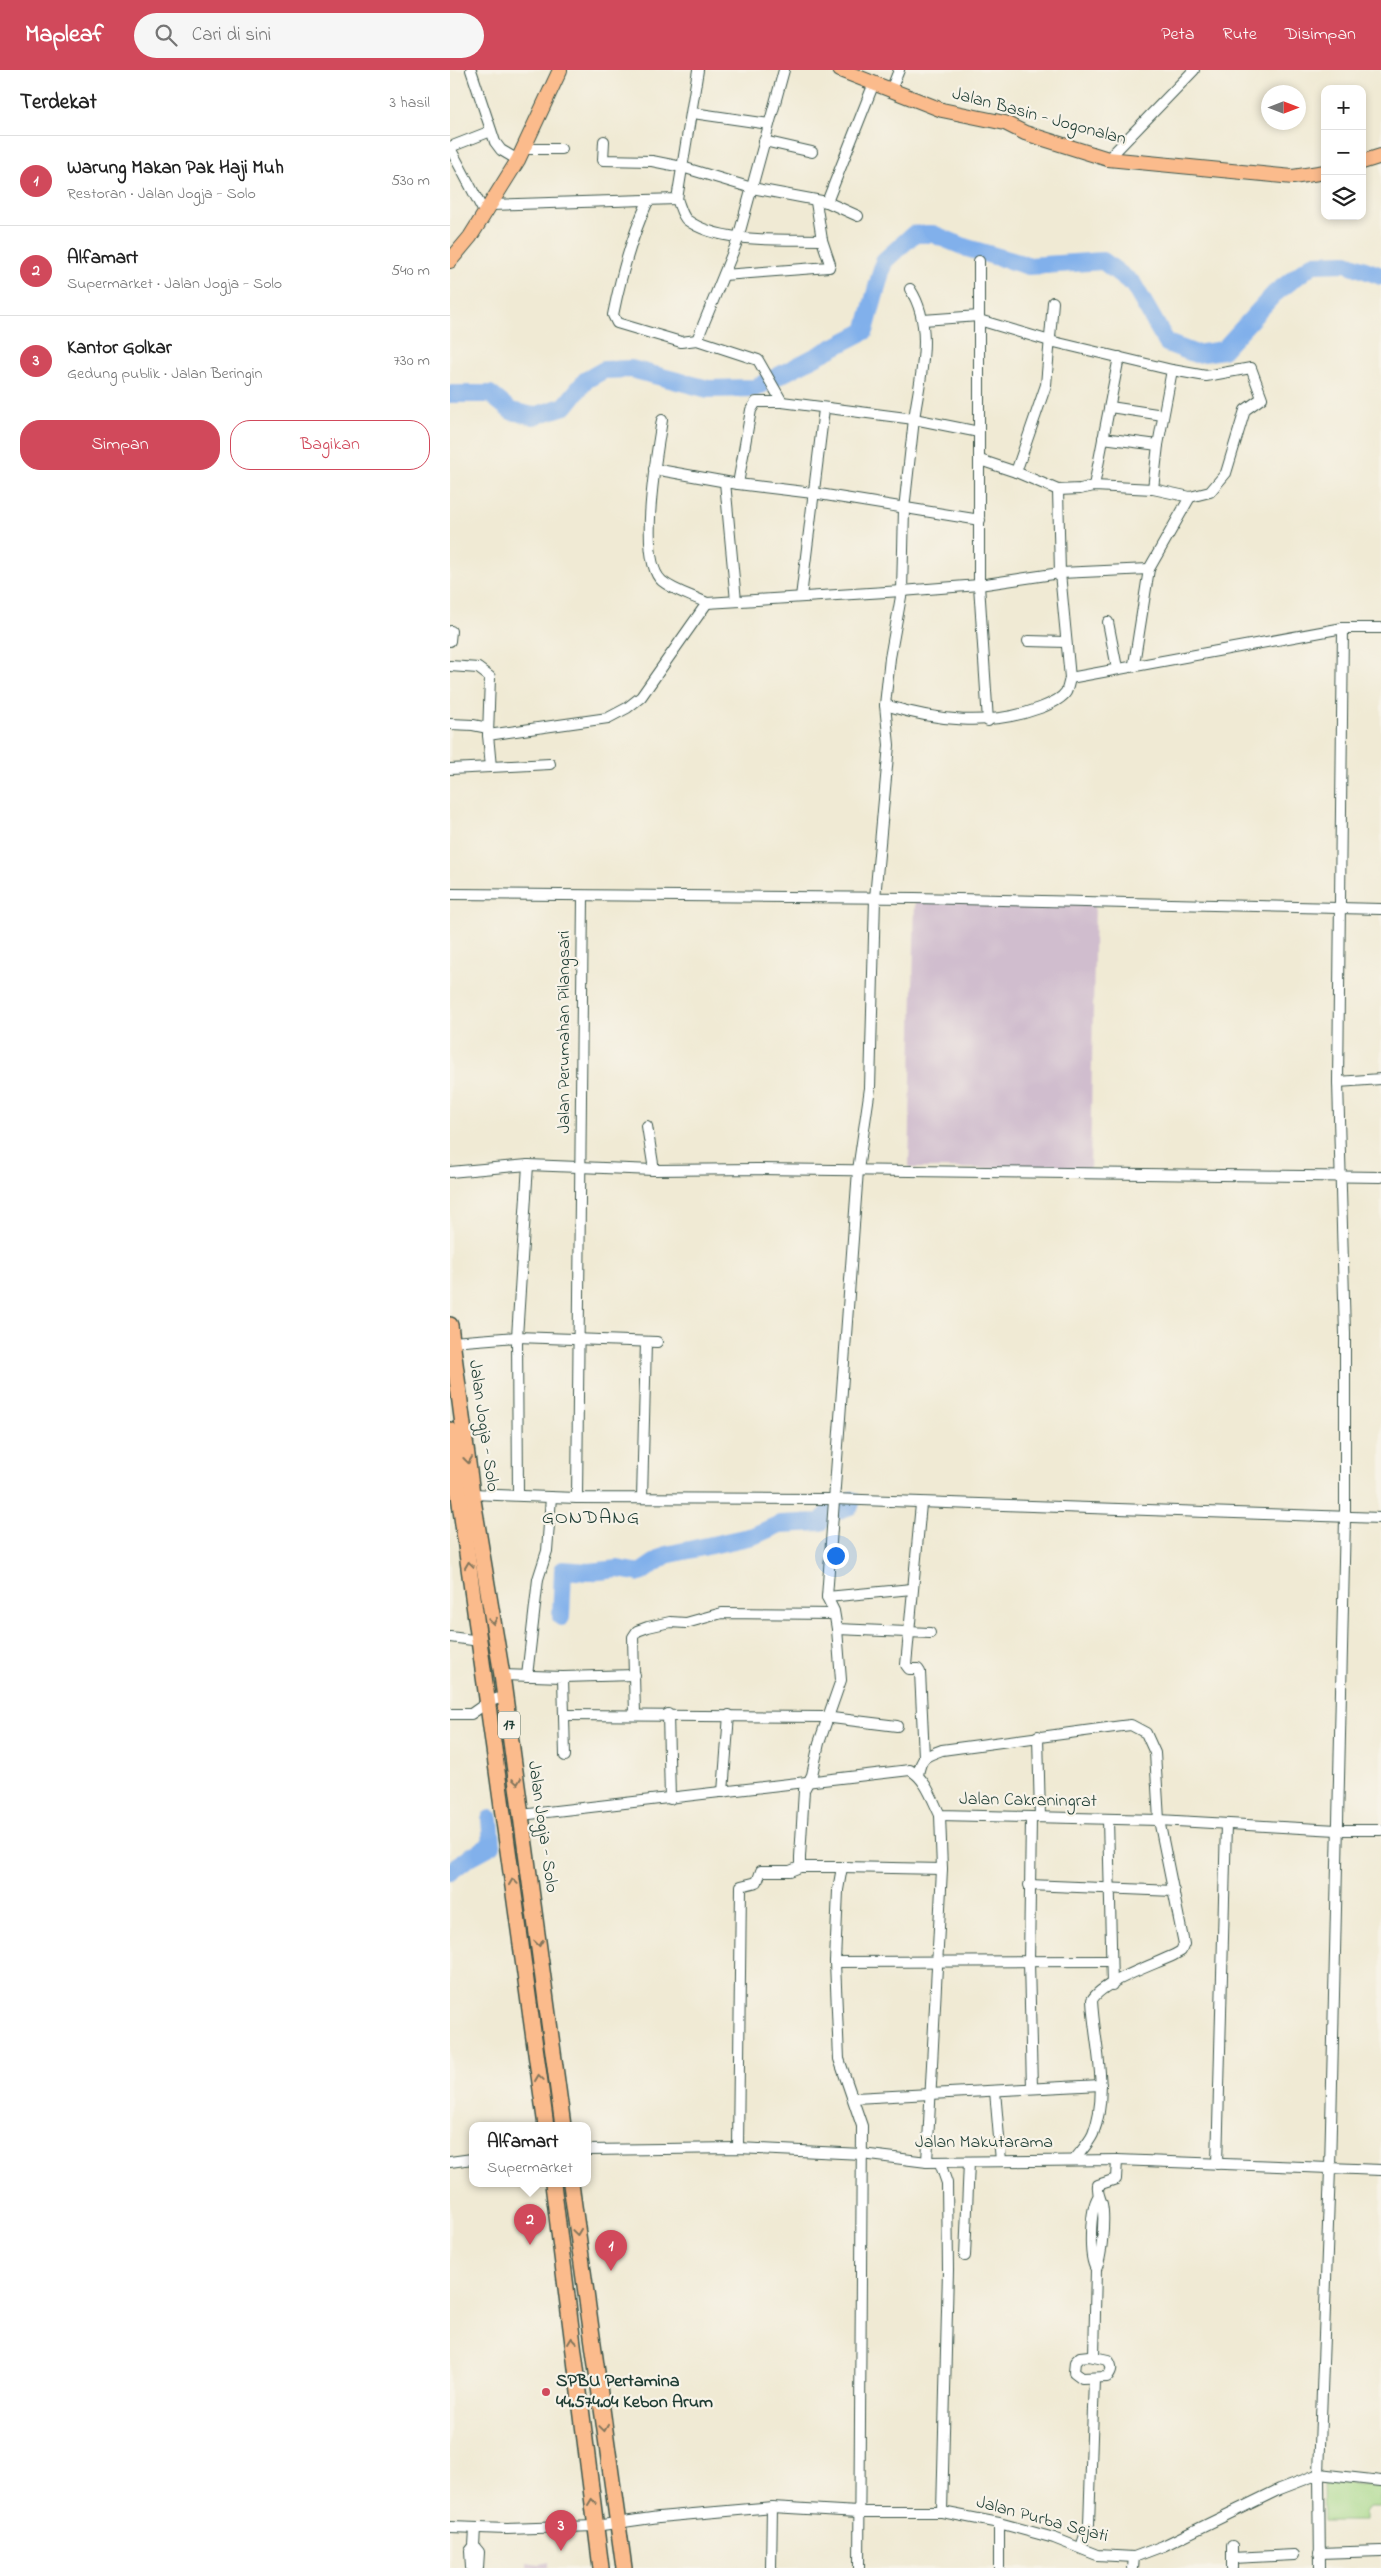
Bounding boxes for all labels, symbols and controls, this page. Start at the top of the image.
search box [134,13,484,58]
text: Mapleaf [25,18,104,53]
icon: search [152,21,180,49]
text: Cari di sini [192,22,271,49]
text: Peta [1161,22,1194,48]
text: Rute [1222,22,1257,48]
text: Disimpan [1285,22,1356,48]
street label: Jalan Basin - Jogonalan [949,81,1129,154]
north arrow [1261,85,1306,130]
map controls [1321,85,1366,220]
button: + [1321,85,1366,130]
text: Terdekat [20,88,97,118]
text: 3 hasil [389,91,430,115]
button: − [1321,130,1366,175]
text: Warung Makan Pak Haji Muh [67,155,284,182]
text: 1 [33,169,39,193]
text: 530 m [391,169,430,193]
button: layers [1321,175,1366,220]
text: Restoran · Jalan Jogja - Solo [67,182,256,206]
text: Alfamart [67,245,138,272]
text: 2 [32,259,40,283]
text: 540 m [391,259,430,283]
text: Supermarket · Jalan Jogja - Solo [67,272,282,296]
text: Kantor Golkar [67,335,172,362]
text: 3 [33,349,39,373]
text: 730 m [393,349,430,373]
text: Gedung publik · Jalan Beringin [67,362,262,386]
button: Simpan [20,420,220,470]
button: Bagikan [230,420,430,470]
street label: Jalan Perumahan Pilangsari [552,930,579,1134]
street label: Jalan Jogja - Solo [460,1358,505,1494]
one-way arrow [462,1457,473,1465]
district label: GONDANG [542,1504,640,1533]
your location [823,1543,849,1569]
one-way arrow [464,1561,475,1569]
one-way arrow [488,1616,498,1625]
road number: 17 [498,1712,520,1738]
street label: Jalan Jogja - Solo [519,1759,564,1895]
one-way arrow [511,1778,522,1786]
street label: Jalan Cakraningrat [959,1787,1097,1816]
one-way arrow [508,1878,519,1886]
one-way arrow [533,1938,543,1947]
one-way arrow [534,2074,545,2082]
popup [469,2122,591,2187]
text: Alfamart [487,2129,558,2156]
street label: Jalan Makutarama [915,2130,1053,2156]
text: Supermarket [487,2156,573,2180]
pin: 2 [514,2204,546,2245]
one-way arrow [572,2228,582,2236]
pin: 1 [595,2230,627,2271]
one-way arrow [567,2337,578,2345]
place label: SPBU Pertamina 44.574.04 Kebon Arum [556,2369,713,2416]
marker: SPBU Pertamina 44.574.04 Kebon Arum [540,2386,552,2398]
one-way arrow [598,2424,609,2432]
street label: Jalan Purba Sejati [973,2490,1111,2550]
one-way arrow [587,2498,598,2506]
pin: 3 [545,2510,577,2551]

